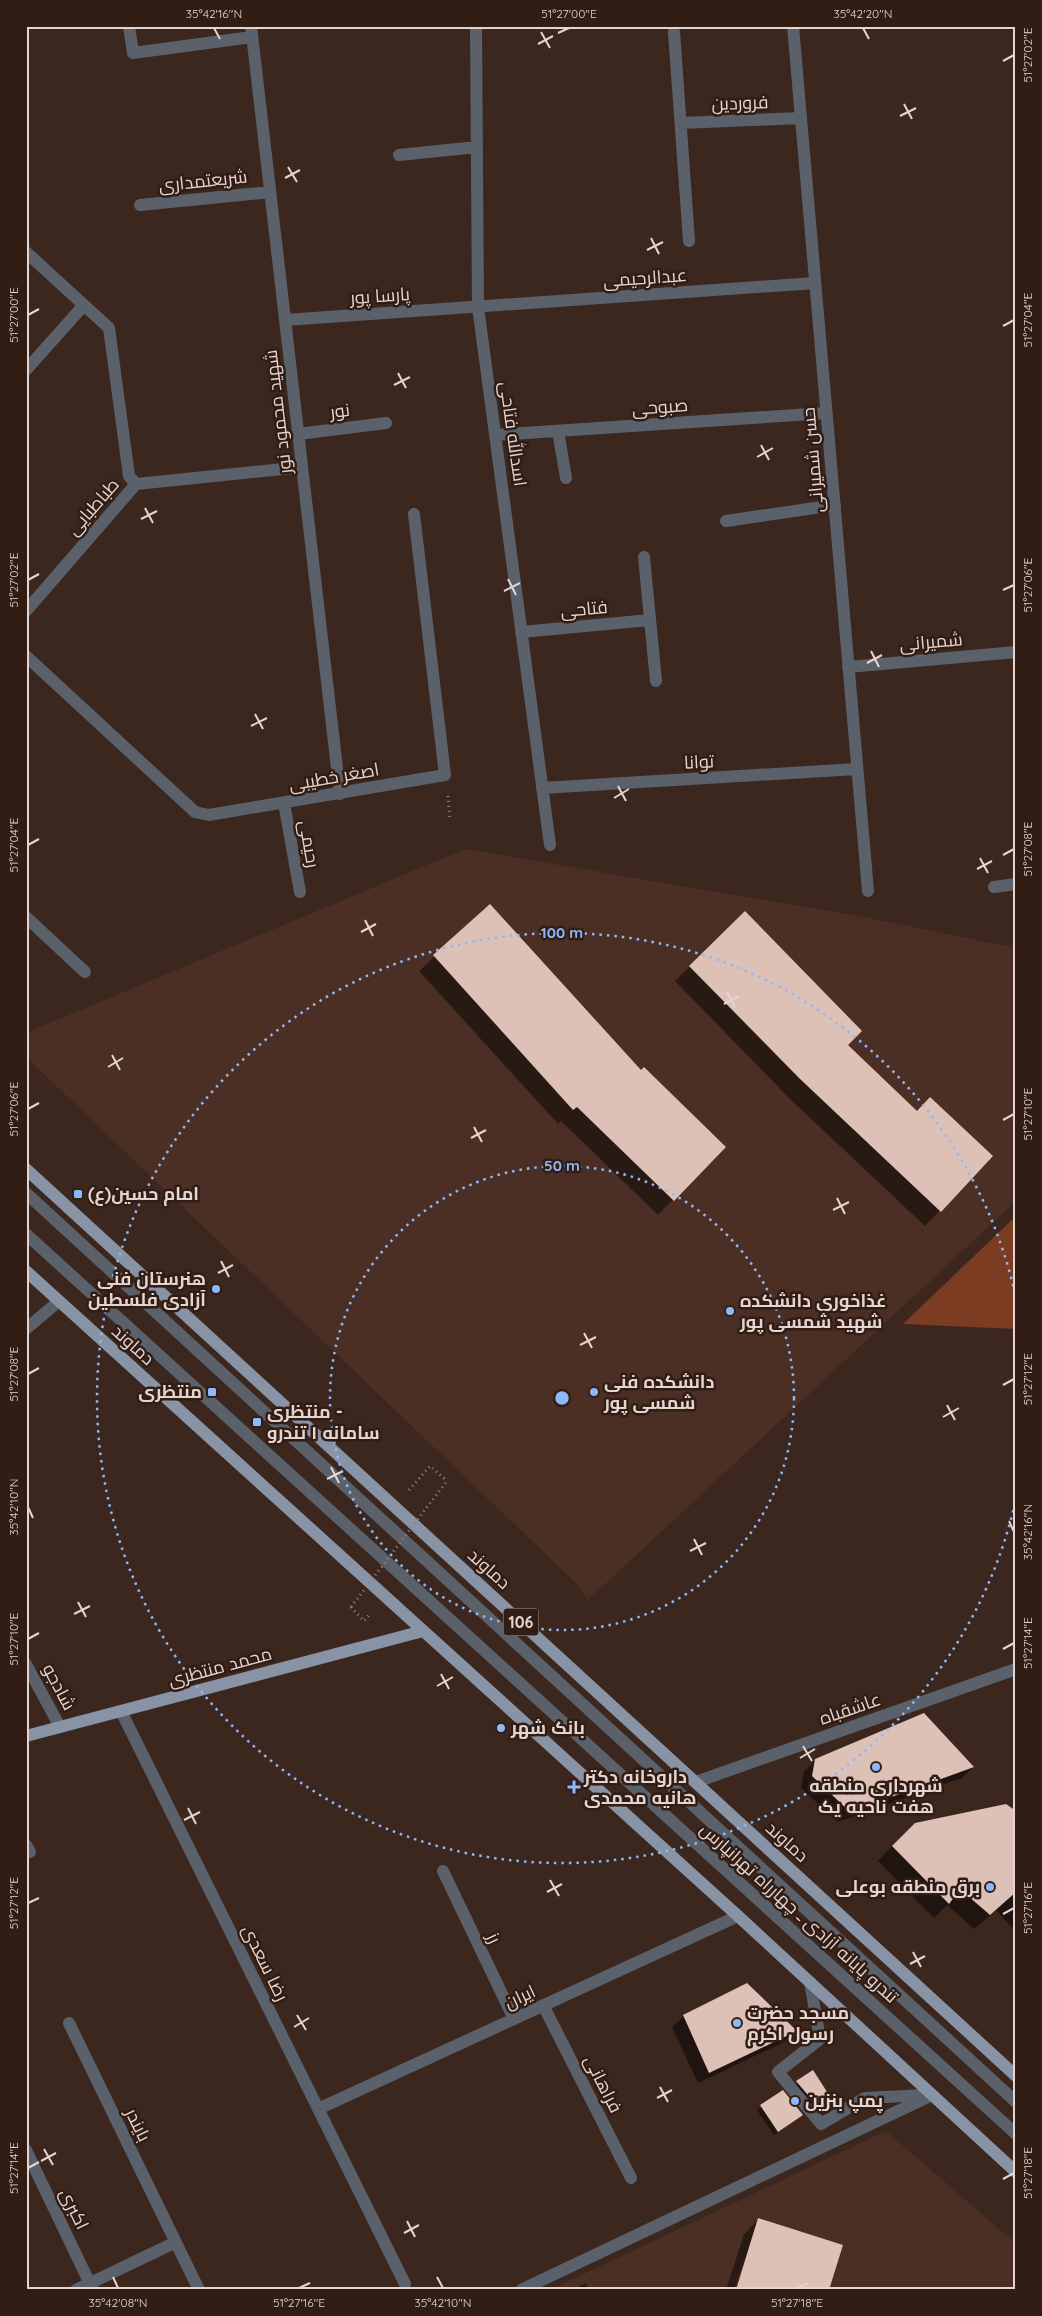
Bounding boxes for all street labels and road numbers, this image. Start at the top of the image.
street label: فروردین [711,90,769,115]
street label: شریعتمداری [157,164,248,197]
street label: عبدالرحیمی [602,263,688,292]
street label: پارسا پور [348,282,411,310]
street label: شهید محمود نور [258,349,297,477]
street label: اسدالله فتاحی [495,380,532,488]
street label: صبوحی [631,393,689,420]
street label: نور [328,398,351,423]
street label: حسن شمیرانی [796,406,829,514]
street label: طباطبایی [61,473,124,540]
street label: فتاحی [559,595,609,622]
street label: شمیرانی [898,627,963,656]
street label: توانا [683,749,715,774]
street label: اصغر خطیبی [287,757,381,796]
street label: رحیمی [294,818,325,870]
street label: دماوند [107,1319,160,1370]
street label: دماوند [463,1543,516,1594]
road number: 106 [504,1608,538,1635]
street label: محمد منتظری [166,1642,274,1691]
street label: شادجو [38,1660,81,1714]
street label: عاشقباه [816,1687,884,1730]
street label: دماوند [761,1816,814,1867]
street label: تندرو پایانه آزادی ـ چهارراه تهرانپارس [695,1817,903,2009]
street label: رضا سعدی [237,1921,294,2005]
street label: رز [482,1928,507,1947]
street label: ایران [500,1979,539,2014]
street label: فراهانی [579,2051,628,2116]
street label: بایندر [120,2103,156,2145]
street label: اکبری [55,2184,94,2233]

